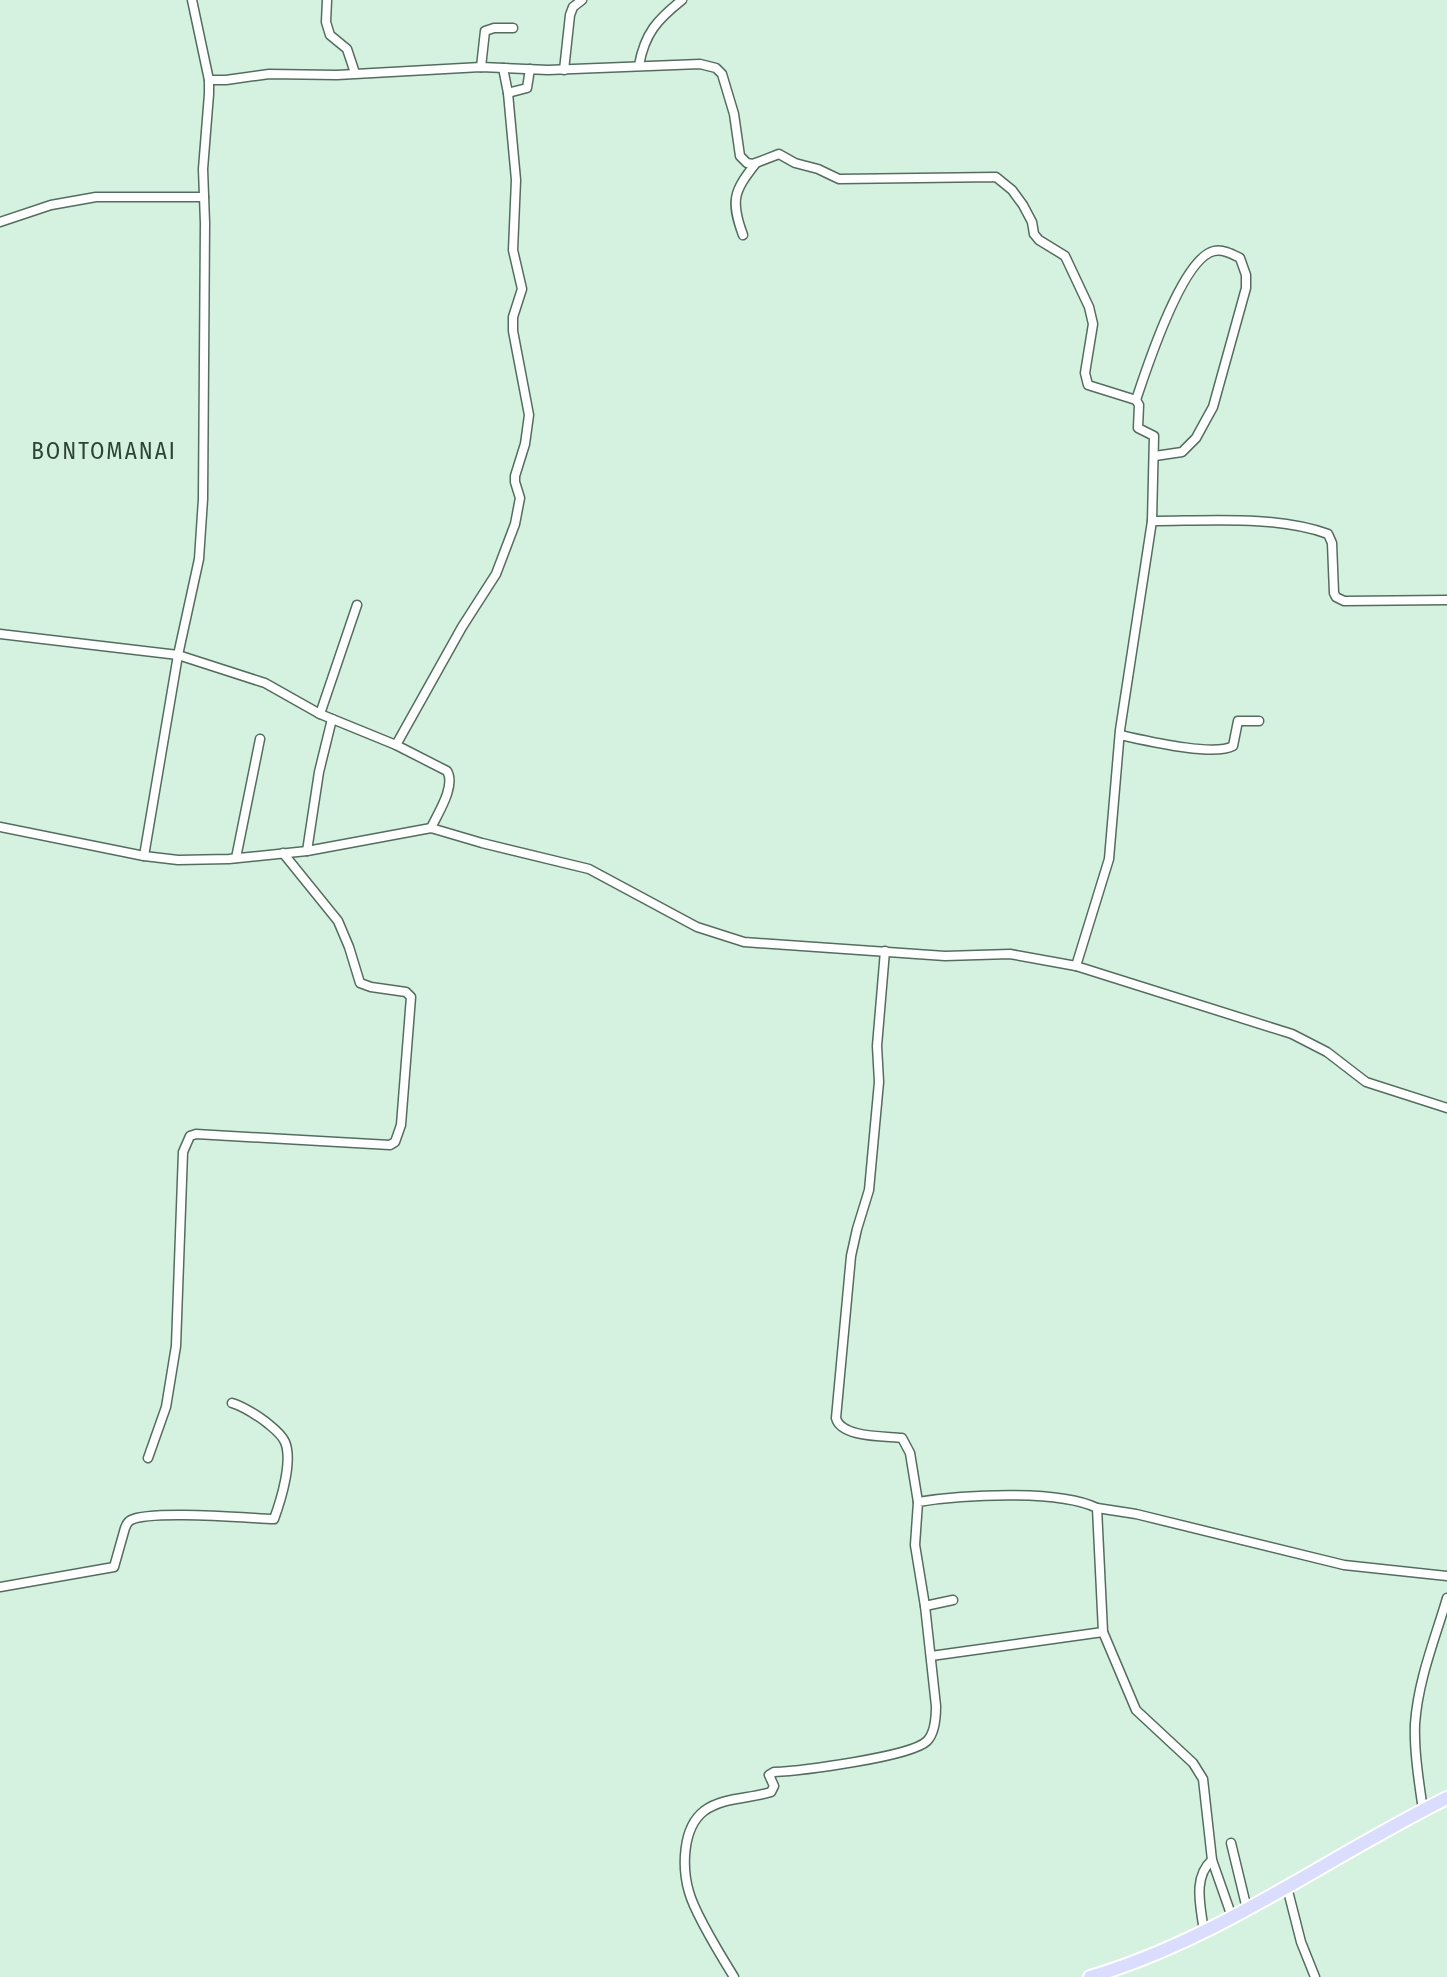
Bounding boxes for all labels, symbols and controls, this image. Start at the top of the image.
district label: BONTOMANAI [31,437,177,465]

